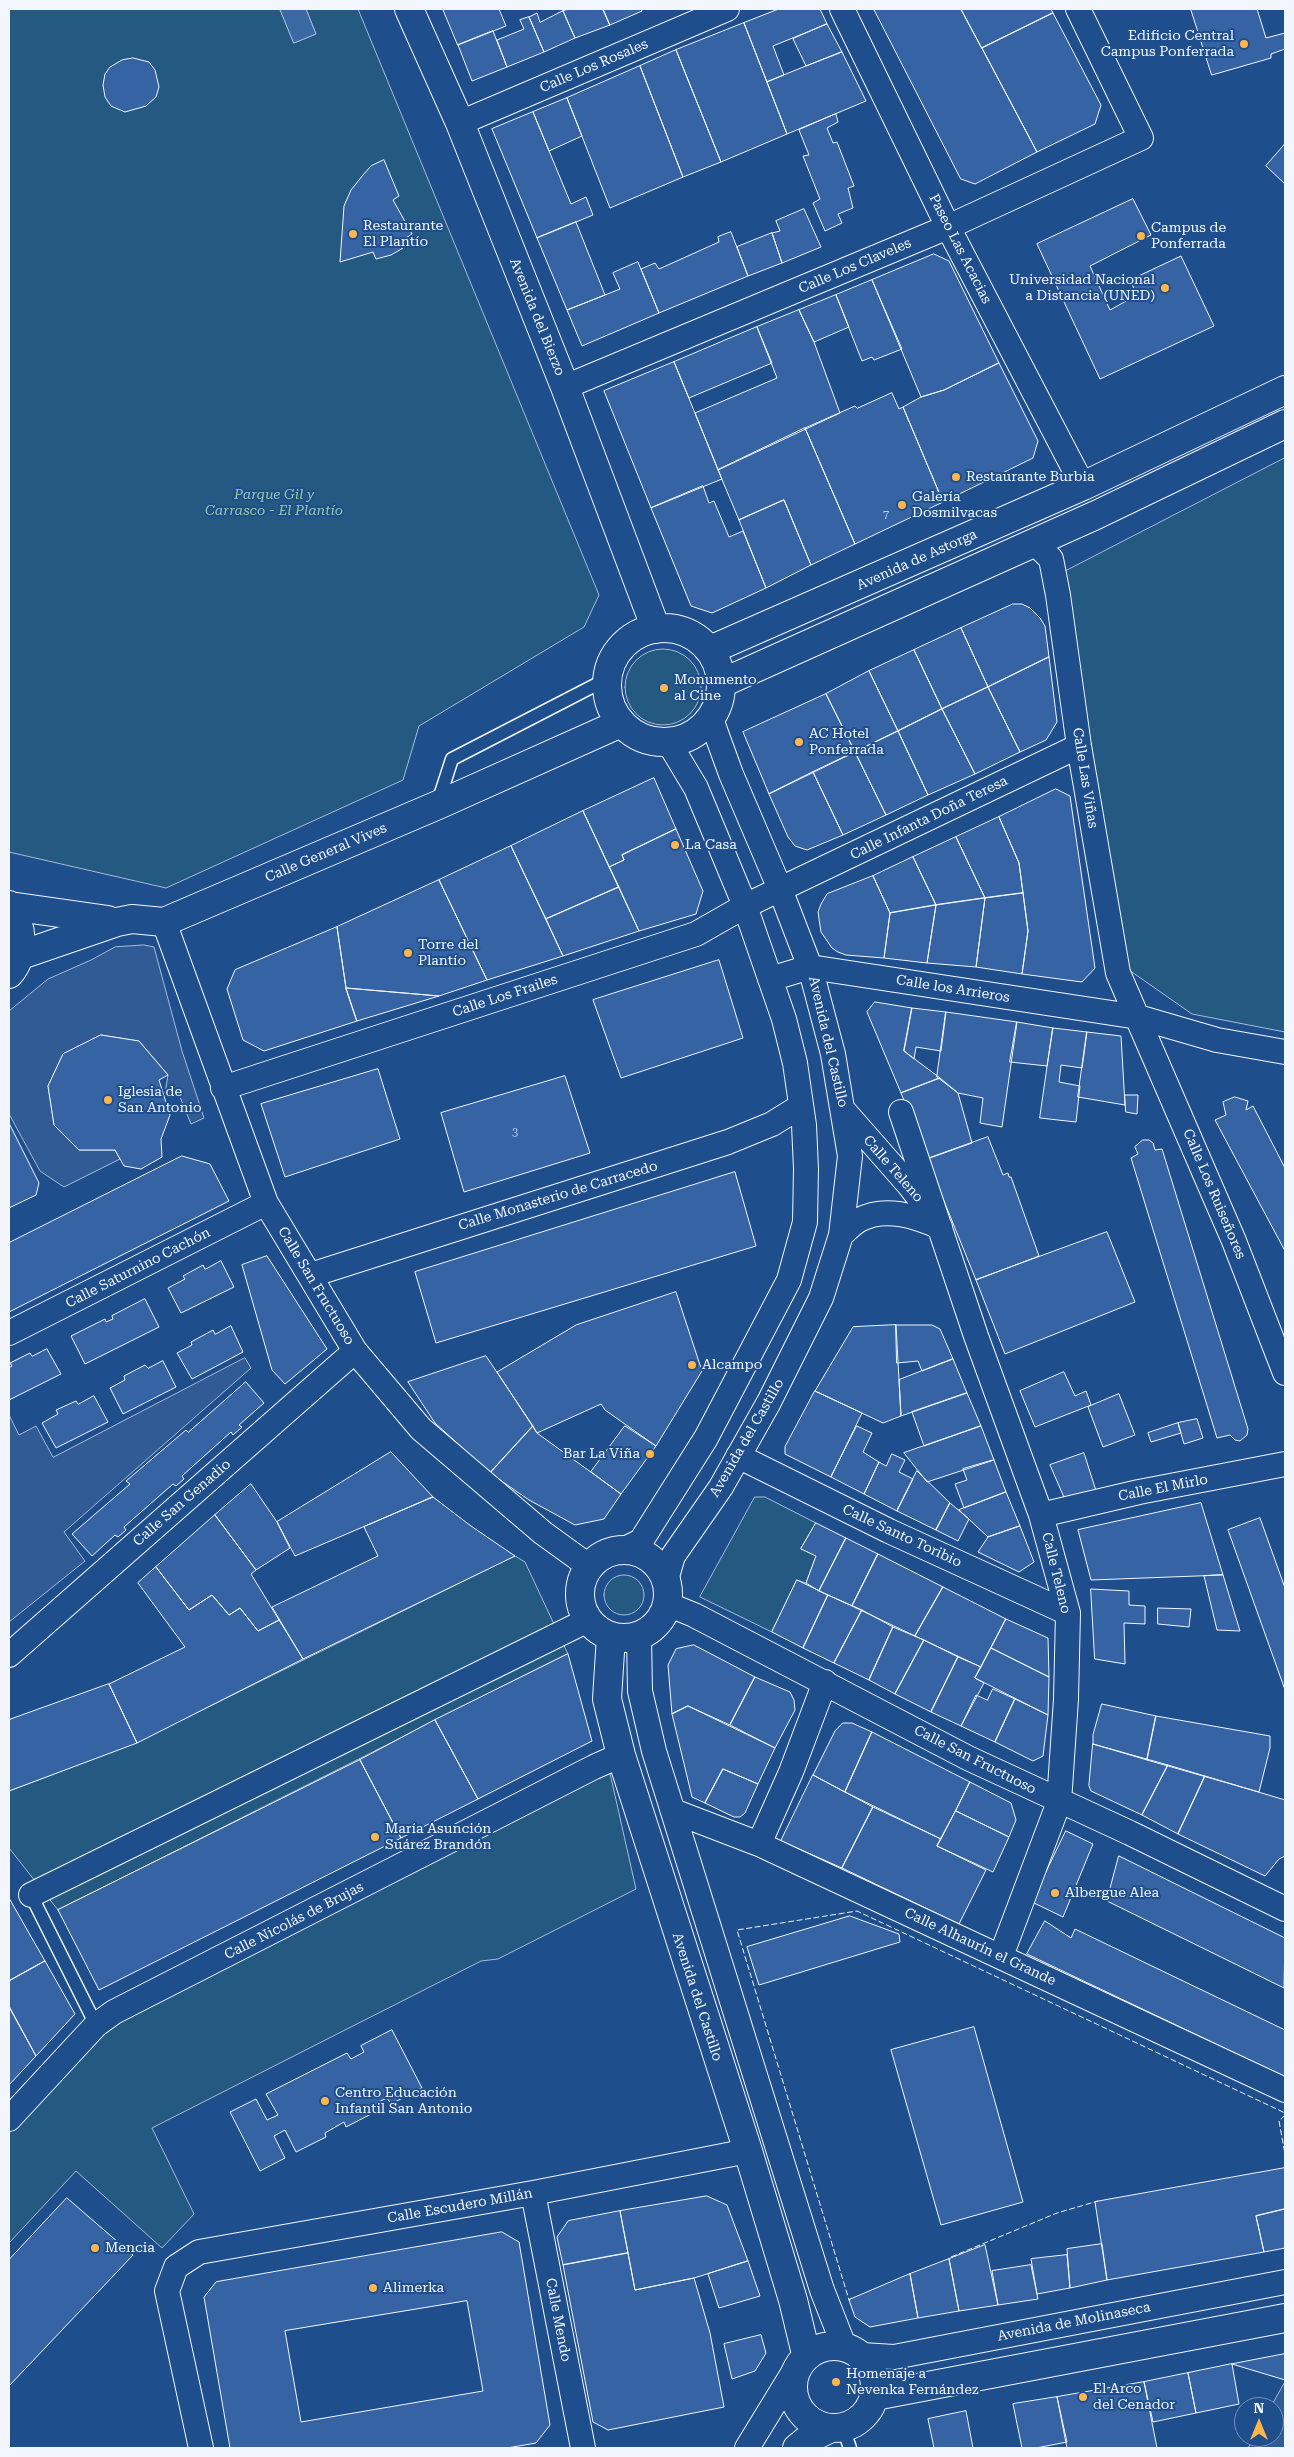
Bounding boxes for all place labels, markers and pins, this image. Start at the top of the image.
place label: Edificio Central Campus Ponferrada [1101,28,1234,60]
marker: Edificio Central Campus Ponferrada [1238,38,1250,50]
place label: Restaurante El Plantío [363,218,443,250]
place label: Campus de Ponferrada [1151,220,1226,252]
marker: Restaurante El Plantío [347,228,359,240]
marker: Campus de Ponferrada [1135,230,1147,242]
place label: Universidad Nacional a Distancia (UNED) [1009,272,1155,304]
marker: Universidad Nacional a Distancia (UNED) [1159,282,1171,294]
place label: Restaurante Burbia [966,469,1095,485]
marker: Restaurante Burbia [950,471,962,483]
place label: Galería Dosmilvacas [912,489,997,522]
marker: Galería Dosmilvacas [896,499,908,511]
place label: Monumento al Cine [674,672,757,704]
marker: Monumento al Cine [658,682,670,694]
place label: AC Hotel Ponferrada [809,726,884,759]
marker: AC Hotel Ponferrada [793,736,805,748]
place label: La Casa [685,837,737,853]
marker: La Casa [669,839,681,851]
place label: Torre del Plantío [418,937,478,970]
marker: Torre del Plantío [402,947,414,959]
place label: Iglesia de San Antonio [118,1084,202,1116]
marker: Iglesia de San Antonio [102,1094,114,1106]
place label: Alcampo [702,1357,762,1373]
marker: Alcampo [686,1359,698,1371]
place label: Bar La Viña [563,1446,640,1462]
marker: Bar La Viña [644,1448,656,1460]
place label: María Asunción Suárez Brandón [385,1821,492,1854]
marker: María Asunción Suárez Brandón [369,1831,381,1843]
place label: Albergue Alea [1065,1885,1159,1901]
marker: Albergue Alea [1049,1887,1061,1899]
place label: Centro Educación Infantil San Antonio [335,2085,472,2118]
marker: Centro Educación Infantil San Antonio [319,2095,331,2107]
place label: Mencia [105,2240,155,2256]
marker: Mencia [89,2242,101,2254]
place label: Alimerka [383,2280,444,2296]
marker: Alimerka [367,2282,379,2294]
place label: Homenaje a Nevenka Fernández [846,2366,978,2398]
marker: Homenaje a Nevenka Fernández [830,2376,842,2388]
place label: El Arco del Cenador [1093,2381,1175,2414]
marker: El Arco del Cenador [1077,2391,1089,2403]

